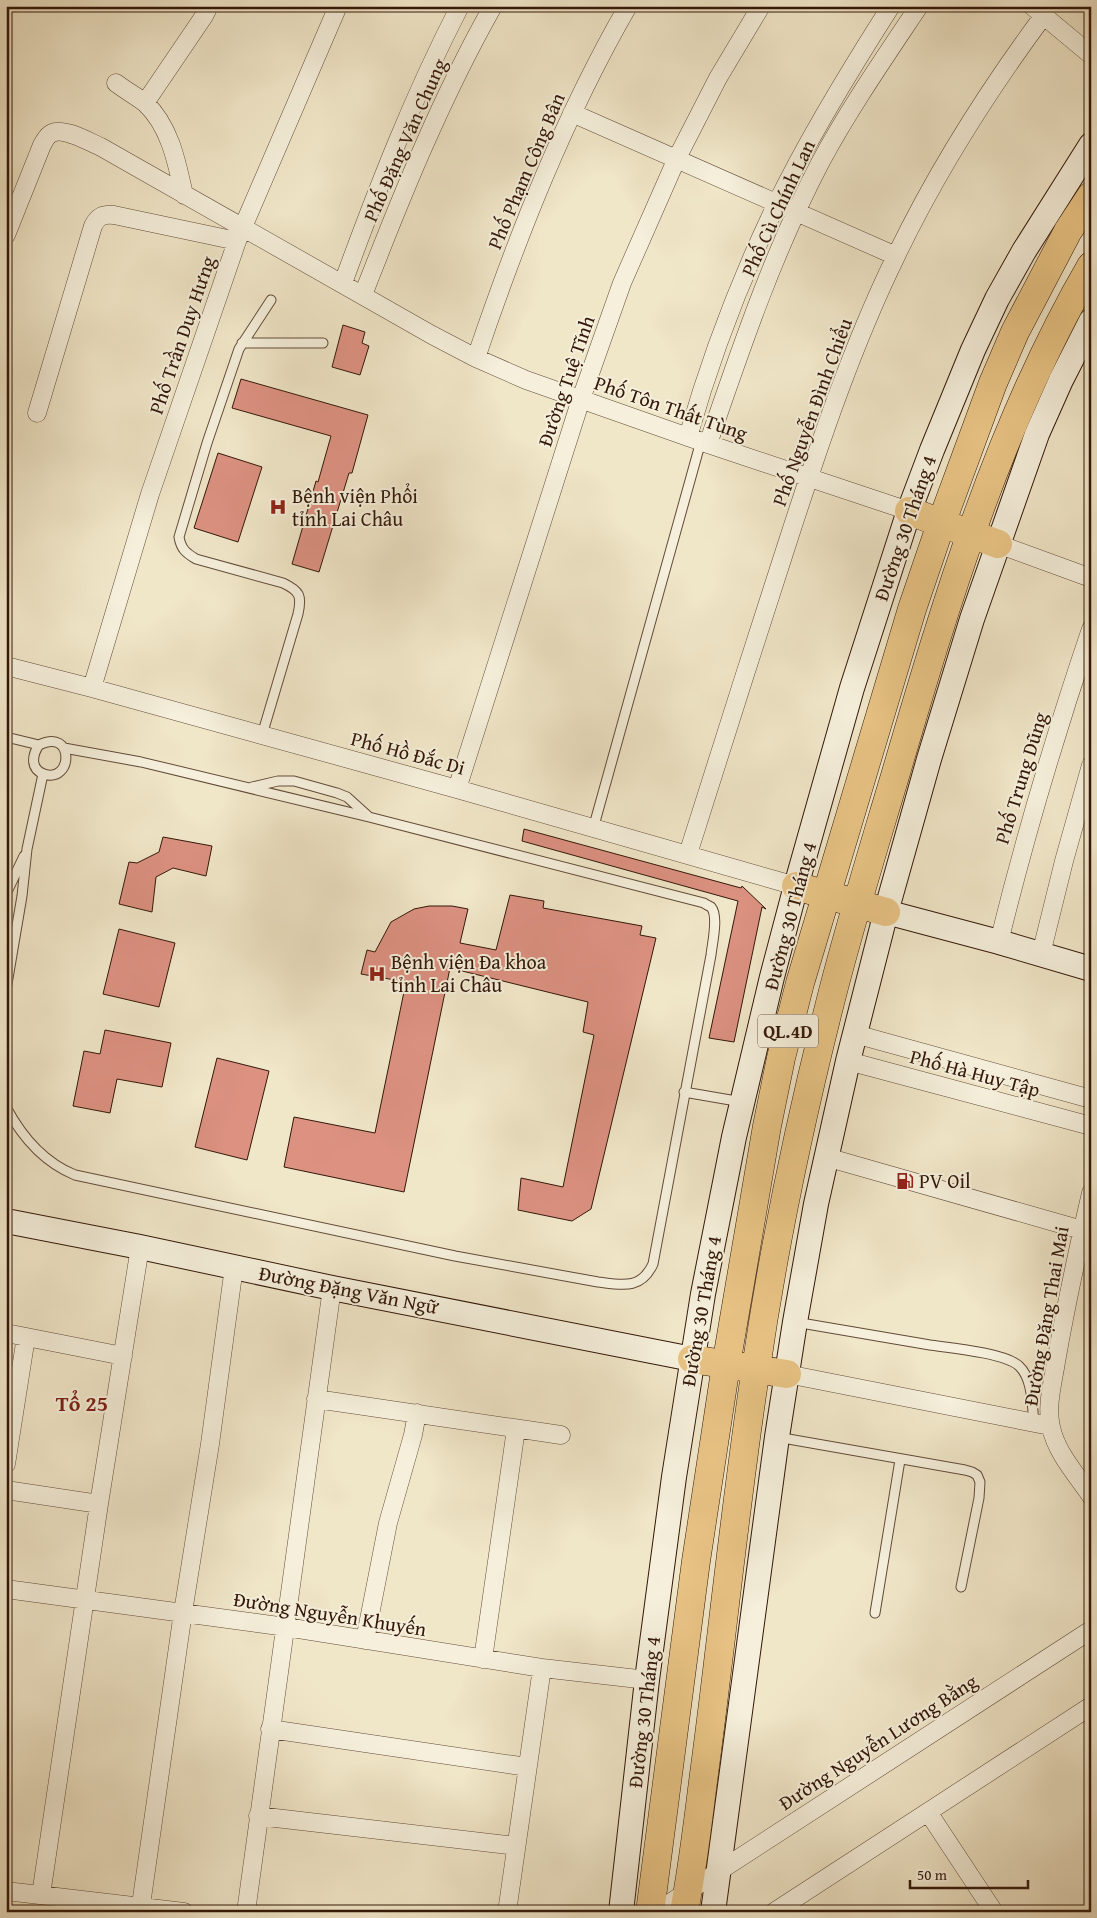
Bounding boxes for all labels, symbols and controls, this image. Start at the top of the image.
street label: Phố Đặng Văn Chung [355,53,454,226]
street label: Phố Phạm Công Bân [479,88,572,254]
street label: Phố Cù Chính Lan [733,135,822,281]
street label: Phố Trần Duy Hưng [141,252,222,418]
street label: Đường Tuệ Tĩnh [530,312,601,450]
street label: Phố Nguyễn Đình Chiểu [764,314,859,510]
street label: Phố Tôn Thất Tùng [591,368,752,447]
street label: Đường 30 Tháng 4 [866,451,943,605]
place label: Bệnh viện Phổi tỉnh Lai Châu [292,481,418,533]
hospital icon: Bệnh viện Phổi tỉnh Lai Châu [268,497,288,517]
street label: Phố Trung Dũng [987,708,1054,847]
street label: Phố Hồ Đắc Di [348,723,469,782]
street label: Đường 30 Tháng 4 [756,839,823,993]
place label: Bệnh viện Đa khoa tỉnh Lai Châu [391,947,547,999]
hospital icon: Bệnh viện Đa khoa tỉnh Lai Châu [367,964,387,984]
road number: QL.4D [758,1014,818,1048]
street label: Phố Hà Huy Tập [907,1041,1044,1104]
place label: PV Oil [919,1166,971,1195]
fuel station icon: PV Oil [895,1171,915,1191]
street label: Đường Đặng Thai Mai [1015,1223,1076,1408]
street label: Đường 30 Tháng 4 [673,1233,728,1388]
street label: Đường Đặng Văn Ngữ [257,1258,442,1321]
district label: Tổ 25 [56,1387,108,1419]
street label: Đường Nguyễn Khuyến [232,1584,429,1643]
street label: Đường 30 Tháng 4 [620,1635,667,1789]
street label: Đường Nguyễn Lương Bằng [773,1666,983,1817]
scale bar [910,1858,1027,1890]
text: 50 m [917,1864,948,1885]

